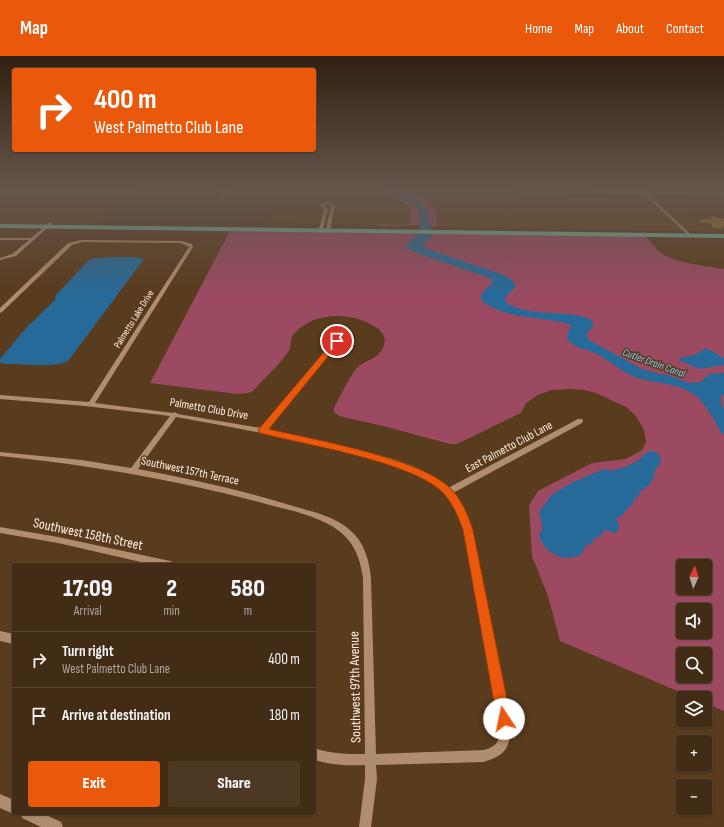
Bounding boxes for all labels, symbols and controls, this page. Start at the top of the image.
text: Map [20,17,48,40]
text: Home [525,20,553,37]
text: Map [575,20,594,37]
text: About [616,20,644,37]
text: Contact [666,20,704,37]
text: 400 m [94,83,157,116]
icon: right [28,84,80,136]
text: West Palmetto Club Lane [94,117,243,138]
street label: Palmetto Lake Drive [111,288,157,350]
pin [320,324,354,358]
icon: arrive [326,330,348,352]
water label: Cutler Drain Canal [621,346,688,381]
street label: Palmetto Club Drive [169,395,250,423]
street label: East Palmetto Club Lane [463,418,555,476]
street label: Southwest 157th Terrace [140,453,240,489]
street label: Southwest 158th Street [32,514,144,554]
north arrow [676,559,712,595]
map controls [676,559,712,815]
text: 17:09 [63,574,113,603]
text: 2 [166,574,177,603]
text: 580 [231,574,265,603]
text: Arrival [74,603,102,619]
text: min [163,603,180,619]
text: m [244,603,252,619]
button: sound [676,603,712,639]
street label: Southwest 97th Avenue [346,631,364,743]
text: Turn right [62,642,114,661]
button: search [676,647,712,683]
icon: right [28,649,50,671]
text: 400 m [268,650,300,669]
text: West Palmetto Club Lane [62,661,170,677]
button: layers [676,691,712,727]
position arrow [483,698,525,740]
icon: arrive [28,705,50,727]
text: Arrive at destination [62,706,171,725]
text: 180 m [269,706,300,725]
button: + [676,735,712,771]
button: Exit [28,761,160,807]
button: Share [168,761,300,807]
button: − [676,779,712,815]

